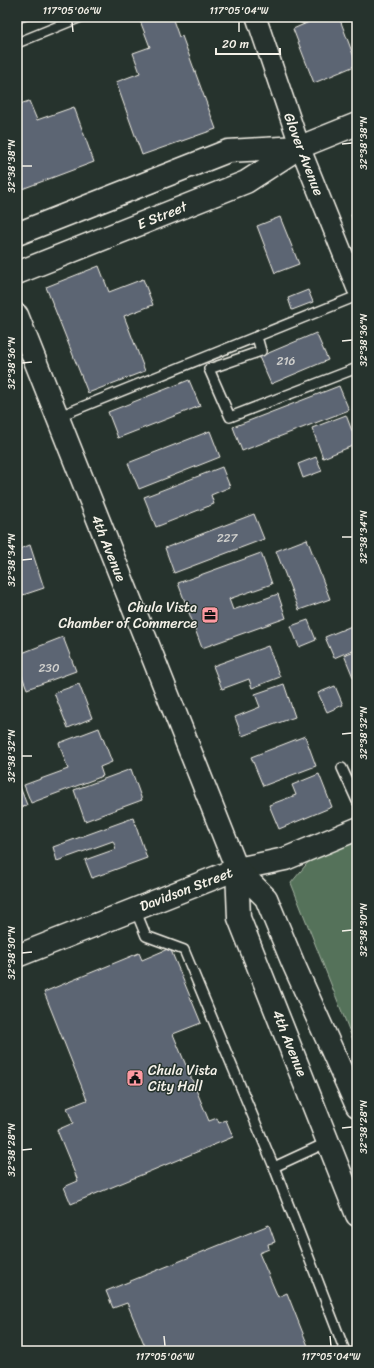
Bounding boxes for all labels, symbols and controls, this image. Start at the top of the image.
text: 117°05'06"W [43,2,102,20]
text: 117°05'04"W [209,2,269,20]
scale bar [216,30,280,56]
text: 20 m [222,33,249,55]
street label: Glover Avenue [276,109,331,200]
text: 32°38'38"N [355,116,373,170]
text: 32°38'38"N [3,139,21,193]
street label: E Street [133,194,192,237]
text: 32°38'36"N [355,313,373,367]
text: 32°38'36"N [3,336,21,390]
house number: 216 [277,350,296,372]
text: 32°38'34"N [355,510,373,564]
street label: 4th Avenue [84,511,133,586]
house number: 227 [217,527,238,549]
text: 32°38'34"N [3,533,21,587]
place label: Chula Vista Chamber of Commerce [58,595,197,636]
office icon: Chula Vista Chamber of Commerce [200,605,220,625]
house number: 230 [38,657,60,679]
text: 32°38'32"N [355,706,373,760]
text: 32°38'32"N [3,729,21,783]
street label: Davidson Street [136,860,236,919]
text: 32°38'30"N [355,903,373,957]
text: 32°38'30"N [3,926,21,980]
street label: 4th Avenue [265,1006,314,1081]
place label: Chula Vista City Hall [148,1058,217,1099]
public building icon: Chula Vista City Hall [125,1068,145,1088]
text: 32°38'28"N [355,1100,373,1154]
text: 32°38'28"N [3,1123,21,1177]
text: 117°05'06"W [136,1348,195,1366]
text: 117°05'04"W [301,1348,361,1366]

